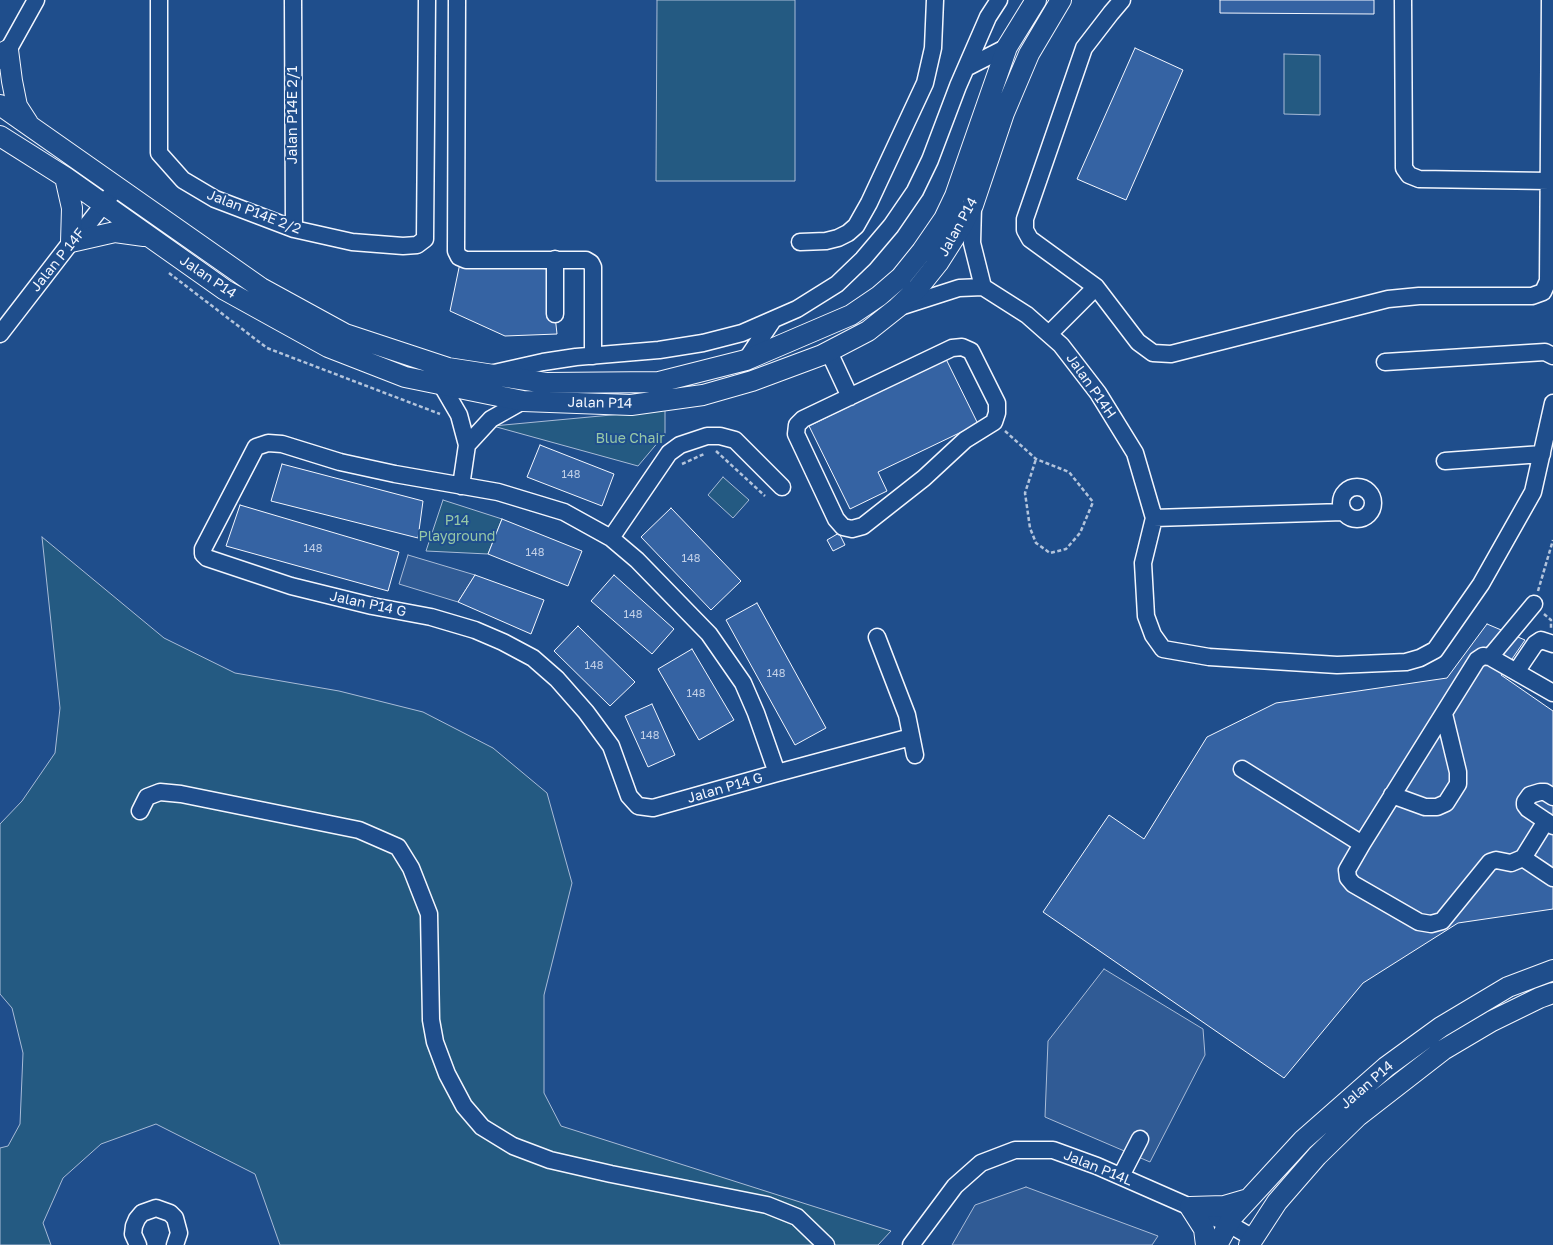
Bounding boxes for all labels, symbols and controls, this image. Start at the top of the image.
street label: Jalan P14E 2/1 [285,66,301,164]
street label: Jalan P14E 2/2 [204,186,304,238]
street label: Jalan P14 [935,195,981,259]
street label: Jalan P 14F [27,225,89,295]
street label: Jalan P14 [176,252,240,302]
street label: Jalan P14H [1063,350,1119,422]
street label: Jalan P14 [568,394,632,412]
park label: Blue Chair [595,431,665,447]
house number: 148 [562,468,580,482]
park label: P14 Playground [419,513,495,546]
house number: 148 [304,542,322,556]
house number: 148 [526,546,544,560]
house number: 148 [682,552,700,566]
street label: Jalan P14 G [328,588,408,620]
house number: 148 [624,608,642,622]
house number: 148 [585,659,603,673]
house number: 148 [767,667,785,681]
house number: 148 [687,687,705,701]
house number: 148 [641,729,659,743]
street label: Jalan P14 G [685,769,765,807]
street label: Jalan P14 [1337,1057,1397,1113]
street label: Jalan P14L [1061,1147,1135,1189]

